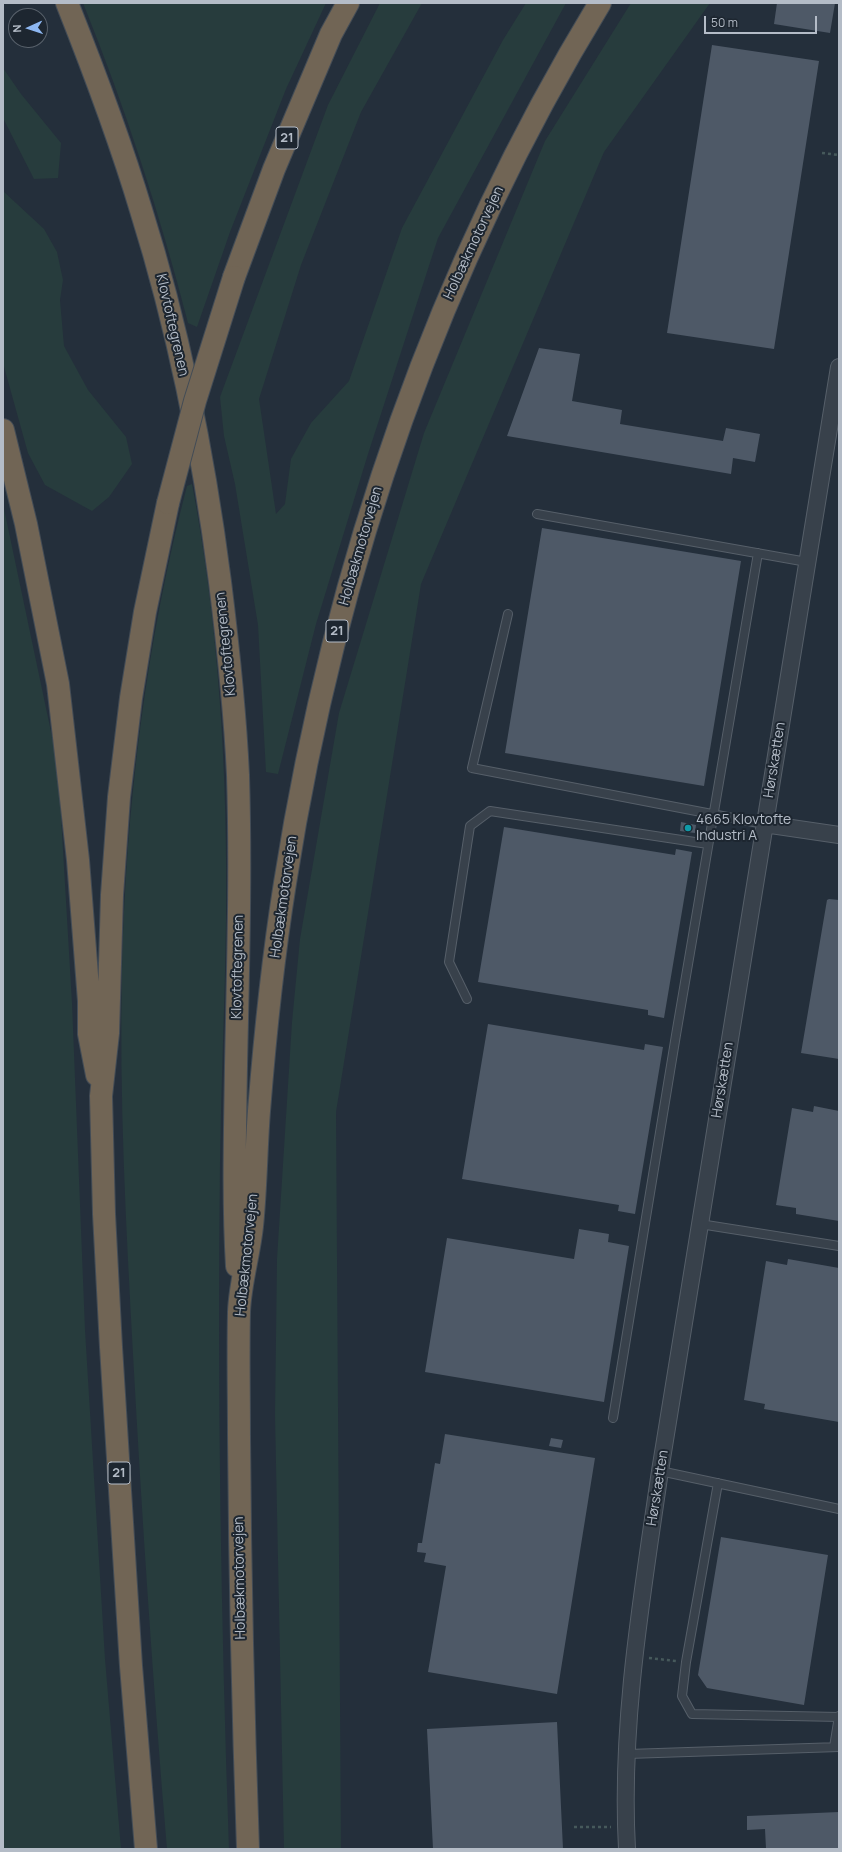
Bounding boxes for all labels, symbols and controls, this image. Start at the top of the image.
north arrow [8,8,48,48]
scale bar [706,8,819,34]
text: 50 m [711,14,738,31]
text: N [9,24,24,33]
road number: 21 [276,127,298,149]
street label: Holbækmotorvejen [440,184,508,302]
street label: Klovtoftegrenen [152,272,192,378]
street label: Holbækmotorvejen [336,485,386,607]
street label: Klovtoftegrenen [212,591,240,697]
road number: 21 [326,620,348,642]
street label: Hørskætten [761,721,789,799]
place label: 4665 Klovtofte Industri A [696,812,791,844]
marker: 4665 Klovtofte Industri A [683,823,693,833]
street label: Holbækmotorvejen [267,835,301,959]
street label: Klovtoftegrenen [229,915,247,1019]
street label: Hørskætten [709,1041,737,1119]
street label: Holbækmotorvejen [232,1193,262,1317]
street label: Hørskætten [644,1449,672,1527]
road number: 21 [108,1462,130,1484]
street label: Holbækmotorvejen [231,1516,249,1640]

